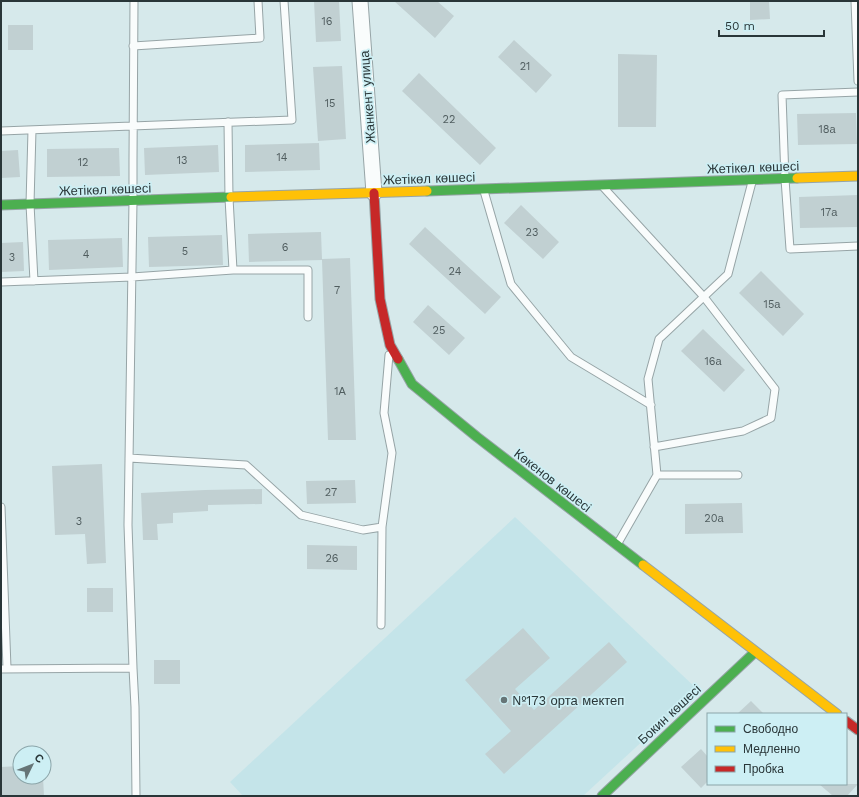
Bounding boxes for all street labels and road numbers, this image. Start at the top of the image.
street label: Жанкент улица [357,49,378,144]
street label: Жетікөл көшесі [707,158,800,177]
street label: Жетікөл көшесі [383,169,476,188]
street label: Жетікөл көшесі [59,180,152,199]
street label: Көкенов көшесі [511,446,594,515]
street label: Бокин көшесі [635,681,704,747]

